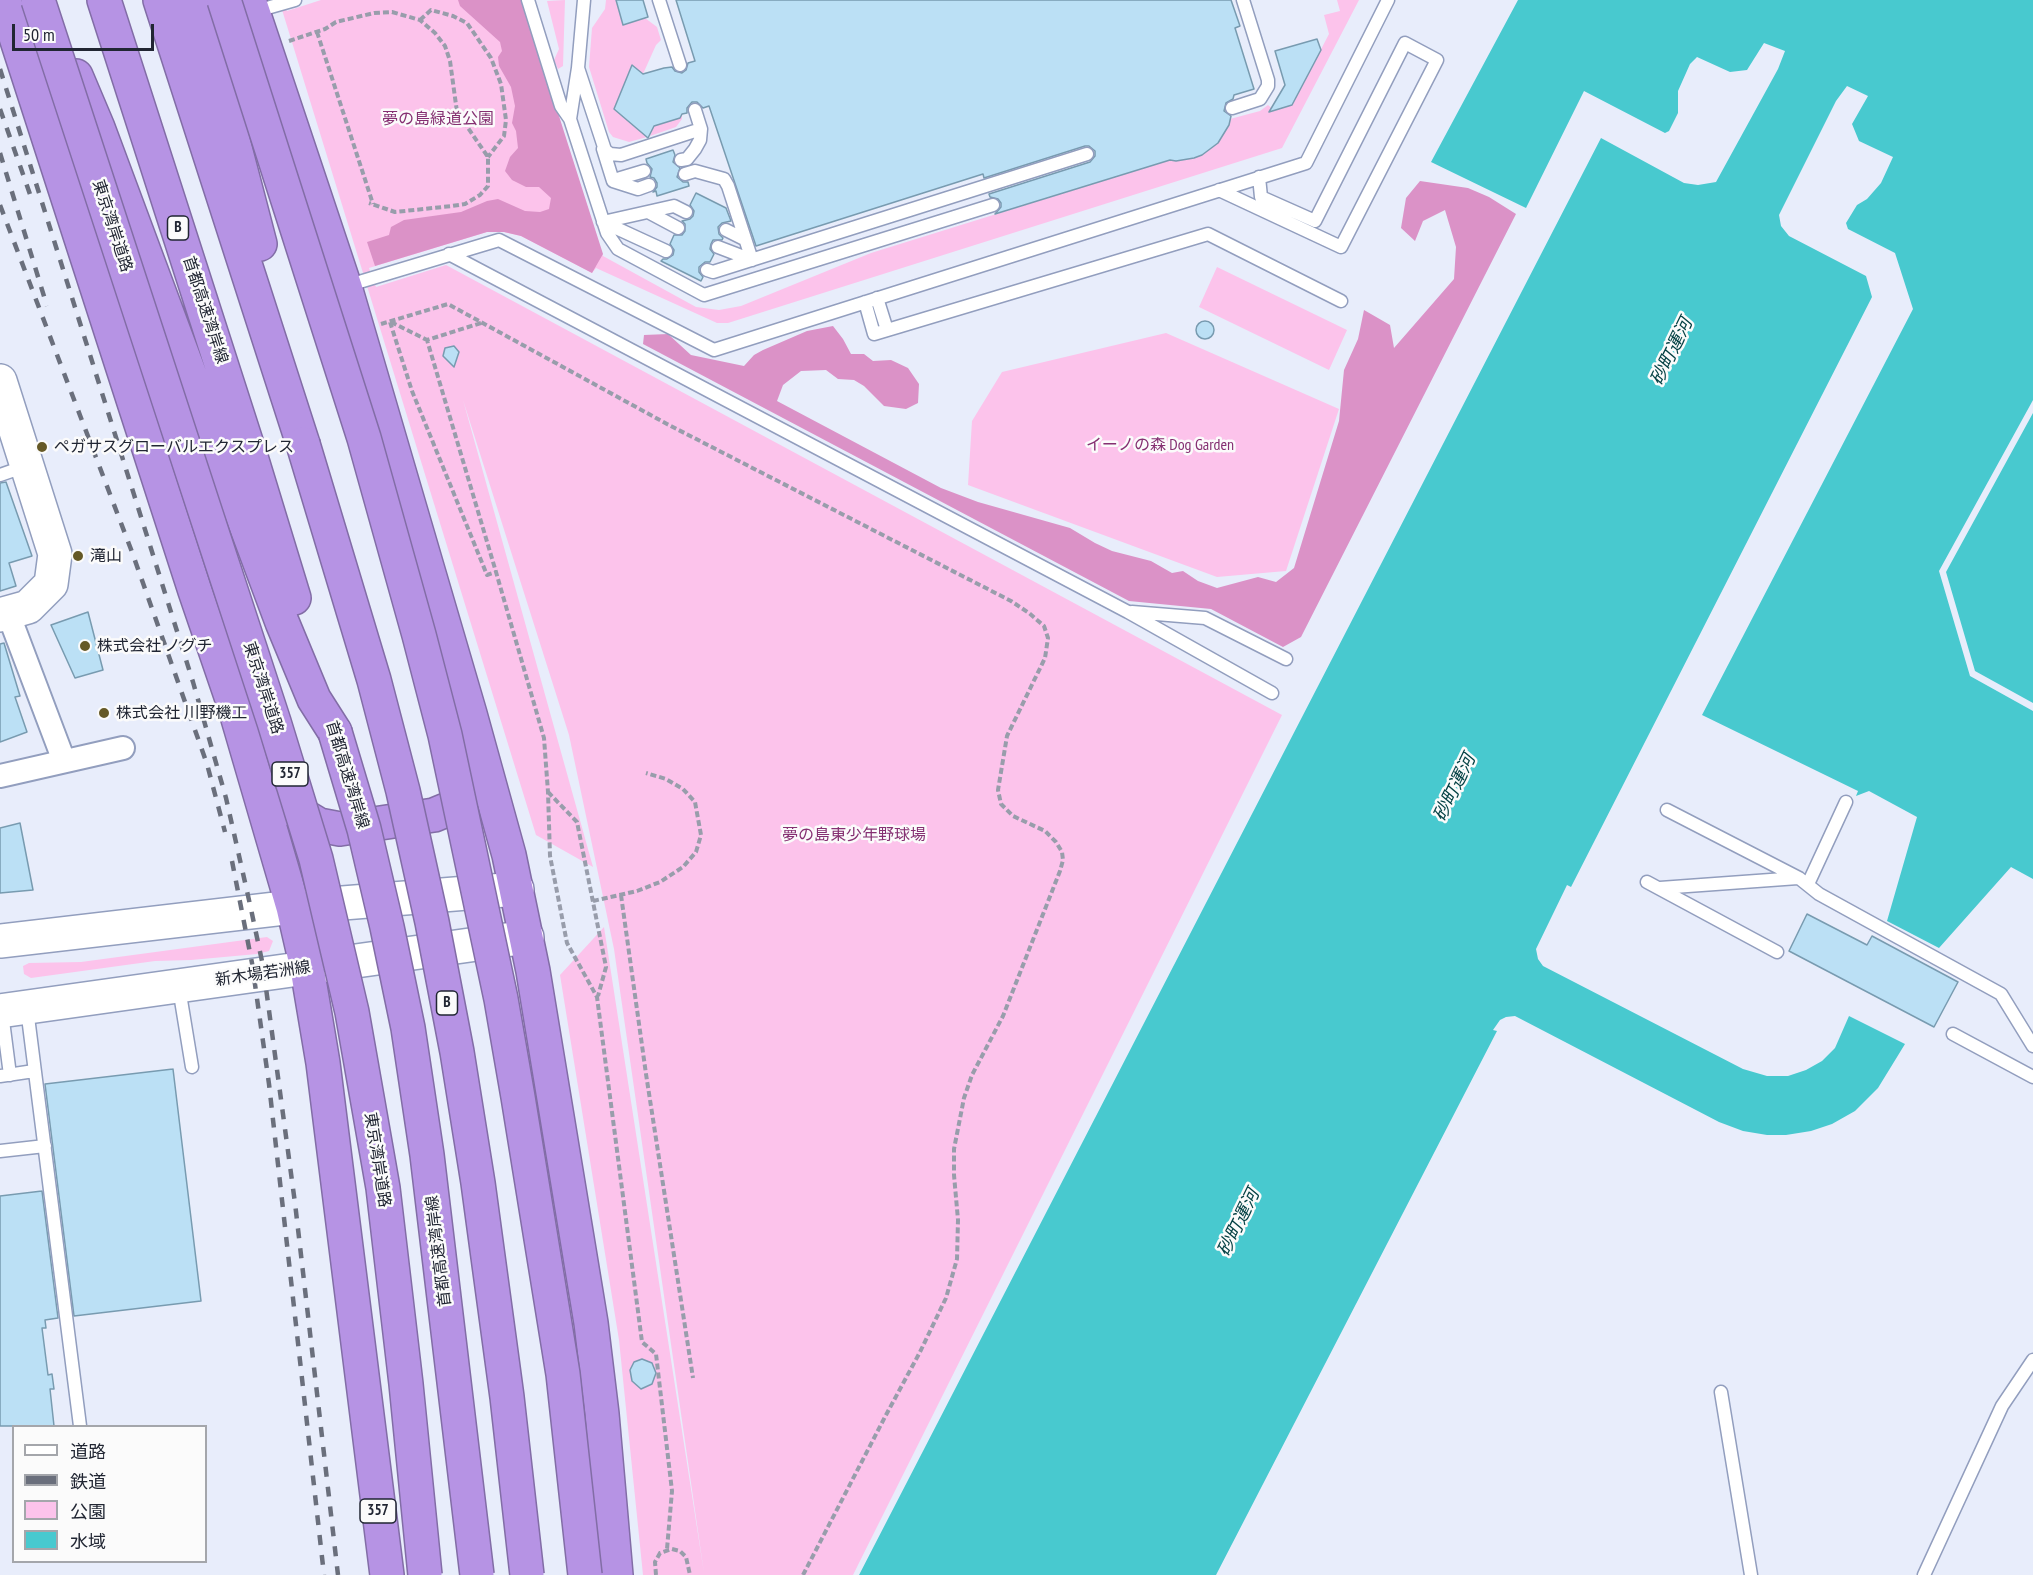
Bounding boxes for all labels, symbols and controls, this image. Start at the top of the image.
scale bar [15,12,158,50]
text: 50 m [23,23,55,46]
park label: 夢の島緑道公園 [382,109,494,129]
street label: 東京湾岸道路 [88,177,136,275]
road number: B [168,216,188,240]
street label: 首都高速湾岸線 [179,254,231,366]
water label: 砂町運河 [1647,315,1697,389]
park label: イーノの森 Dog Garden [1086,435,1234,455]
place label: ペガサスグローバルエクスプレス [54,437,294,457]
marker: ペガサスグローバルエクスプレス [35,440,49,454]
place label: 滝山 [90,546,122,566]
marker: 滝山 [71,549,85,563]
place label: 株式会社 ノグチ [97,636,212,656]
marker: 株式会社 ノグチ [78,639,92,653]
street label: 東京湾岸道路 [239,639,287,737]
place label: 株式会社 川野機工 [116,703,247,723]
marker: 株式会社 川野機工 [97,706,111,720]
street label: 首都高速湾岸線 [321,719,373,831]
water label: 砂町運河 [1430,751,1480,825]
road number: 357 [272,762,308,786]
park label: 夢の島東少年野球場 [782,825,926,845]
street label: 新木場若洲線 [214,958,312,990]
road number: B [436,991,458,1015]
street label: 東京湾岸道路 [360,1111,394,1209]
water label: 砂町運河 [1214,1186,1264,1260]
street label: 首都高速湾岸線 [423,1194,455,1308]
legend [12,1425,207,1563]
text: 道路 [70,1440,106,1463]
text: 鉄道 [70,1470,106,1493]
road number: 357 [360,1499,396,1523]
text: 公園 [70,1500,106,1523]
text: 水域 [70,1530,106,1553]

